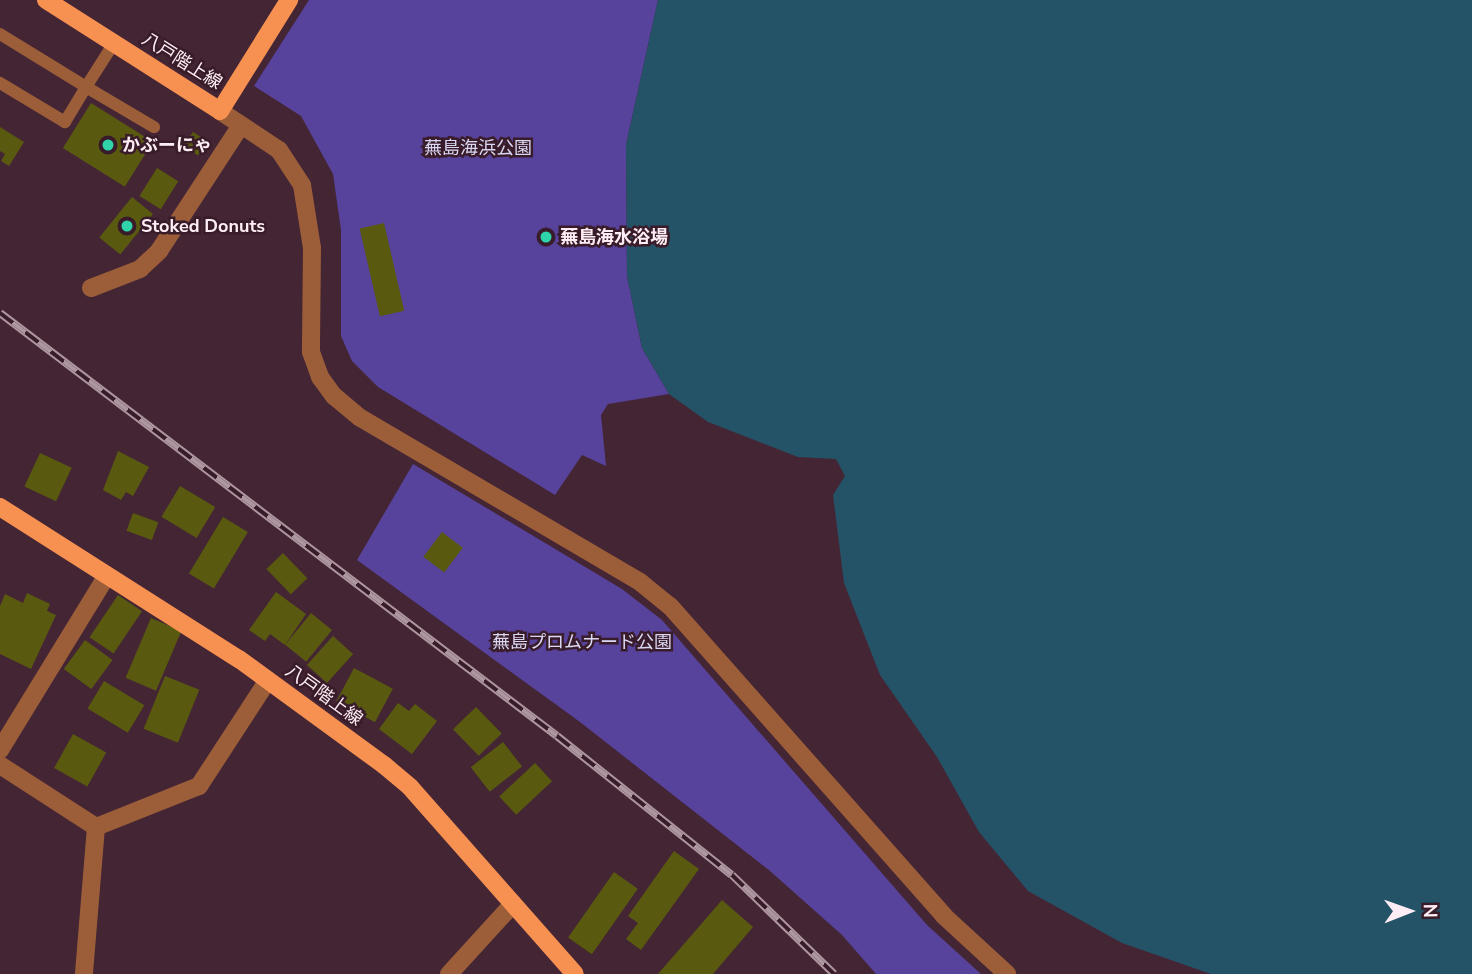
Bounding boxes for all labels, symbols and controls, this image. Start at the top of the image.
street label: 八戸階上線 [138,28,226,94]
place label: かぶーにゃ [122,134,212,156]
marker: かぶーにゃ [100,137,116,153]
park label: 蕪島海浜公園 [424,137,532,159]
place label: Stoked Donuts [141,215,265,237]
marker: Stoked Donuts [119,218,135,234]
place label: 蕪島海水浴場 [560,226,668,248]
marker: 蕪島海水浴場 [538,229,554,245]
park label: 蕪島プロムナード公園 [492,631,672,653]
street label: 八戸階上線 [281,660,367,730]
north arrow [1374,876,1444,946]
text: N [1417,903,1443,918]

